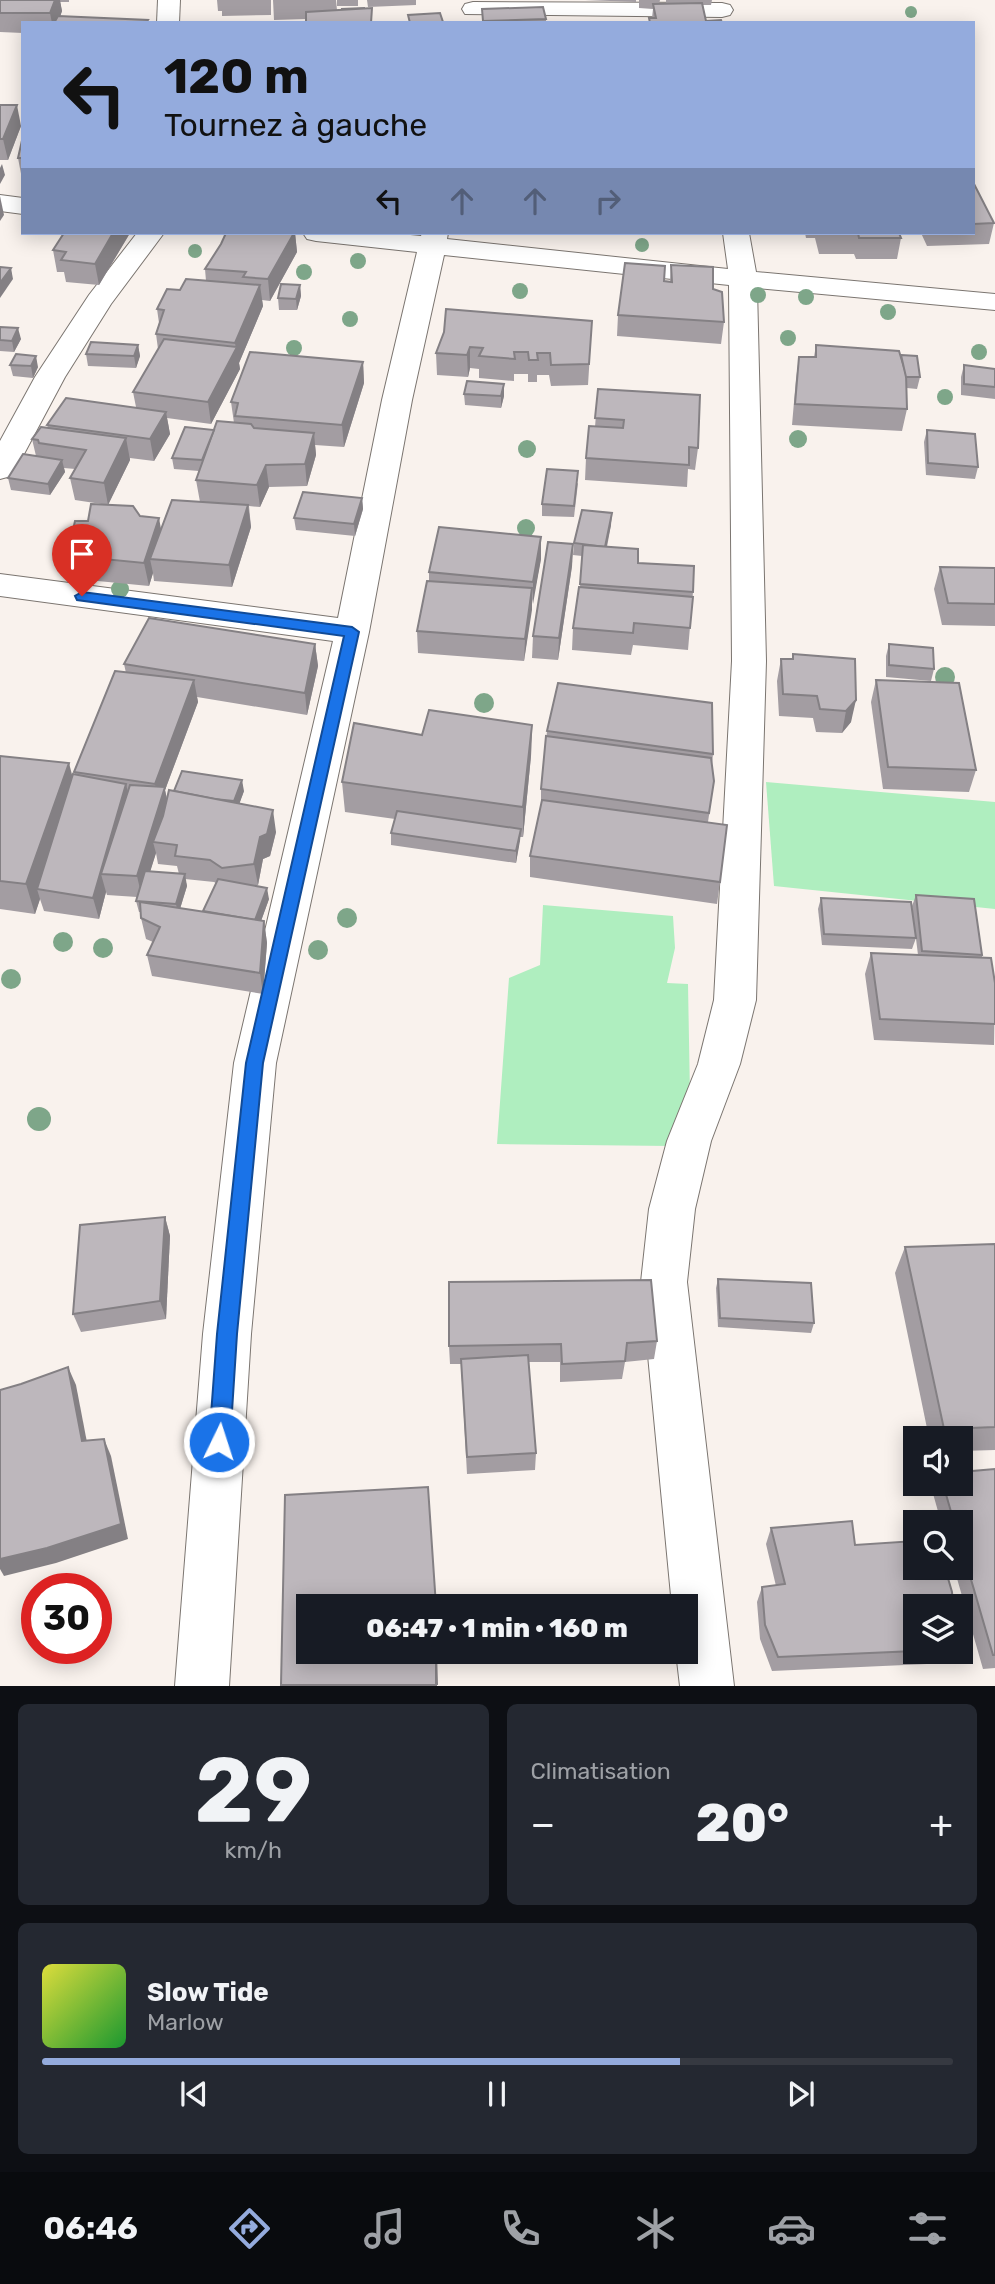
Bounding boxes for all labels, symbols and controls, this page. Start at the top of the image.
text: 120 m [164,47,309,105]
icon: left [49,49,140,140]
text: Tournez à gauche [164,106,427,144]
icon: left [370,182,408,220]
icon: ahead [443,182,481,220]
icon: ahead [516,182,554,220]
icon: right [589,182,627,220]
pin [52,524,112,596]
icon: arrive [63,535,101,573]
position arrow [182,1405,256,1479]
map controls [903,1426,973,1664]
button: sound [903,1426,973,1496]
button: search [903,1510,973,1580]
speed limit sign: 30 [21,1573,112,1664]
button: layers [903,1594,973,1664]
text: 06:47 · 1 min · 160 m [366,1613,628,1644]
text: 29 [195,1736,312,1844]
text: Climatisation [531,1757,671,1785]
text: 20° [696,1792,789,1854]
text: − [531,1801,555,1847]
text: + [929,1801,953,1847]
text: km/h [225,1836,282,1864]
text: Slow Tide [147,1977,269,2008]
text: Marlow [147,2008,224,2036]
icon: previous [175,2075,213,2113]
icon: pause [478,2075,516,2113]
icon: next [782,2075,820,2113]
icon: directions [225,2204,274,2253]
icon: music [360,2204,409,2253]
icon: phone [496,2204,545,2253]
icon: climate [631,2204,680,2253]
icon: car [767,2204,816,2253]
icon: filters [903,2204,952,2253]
text: 06:46 [43,2209,138,2247]

